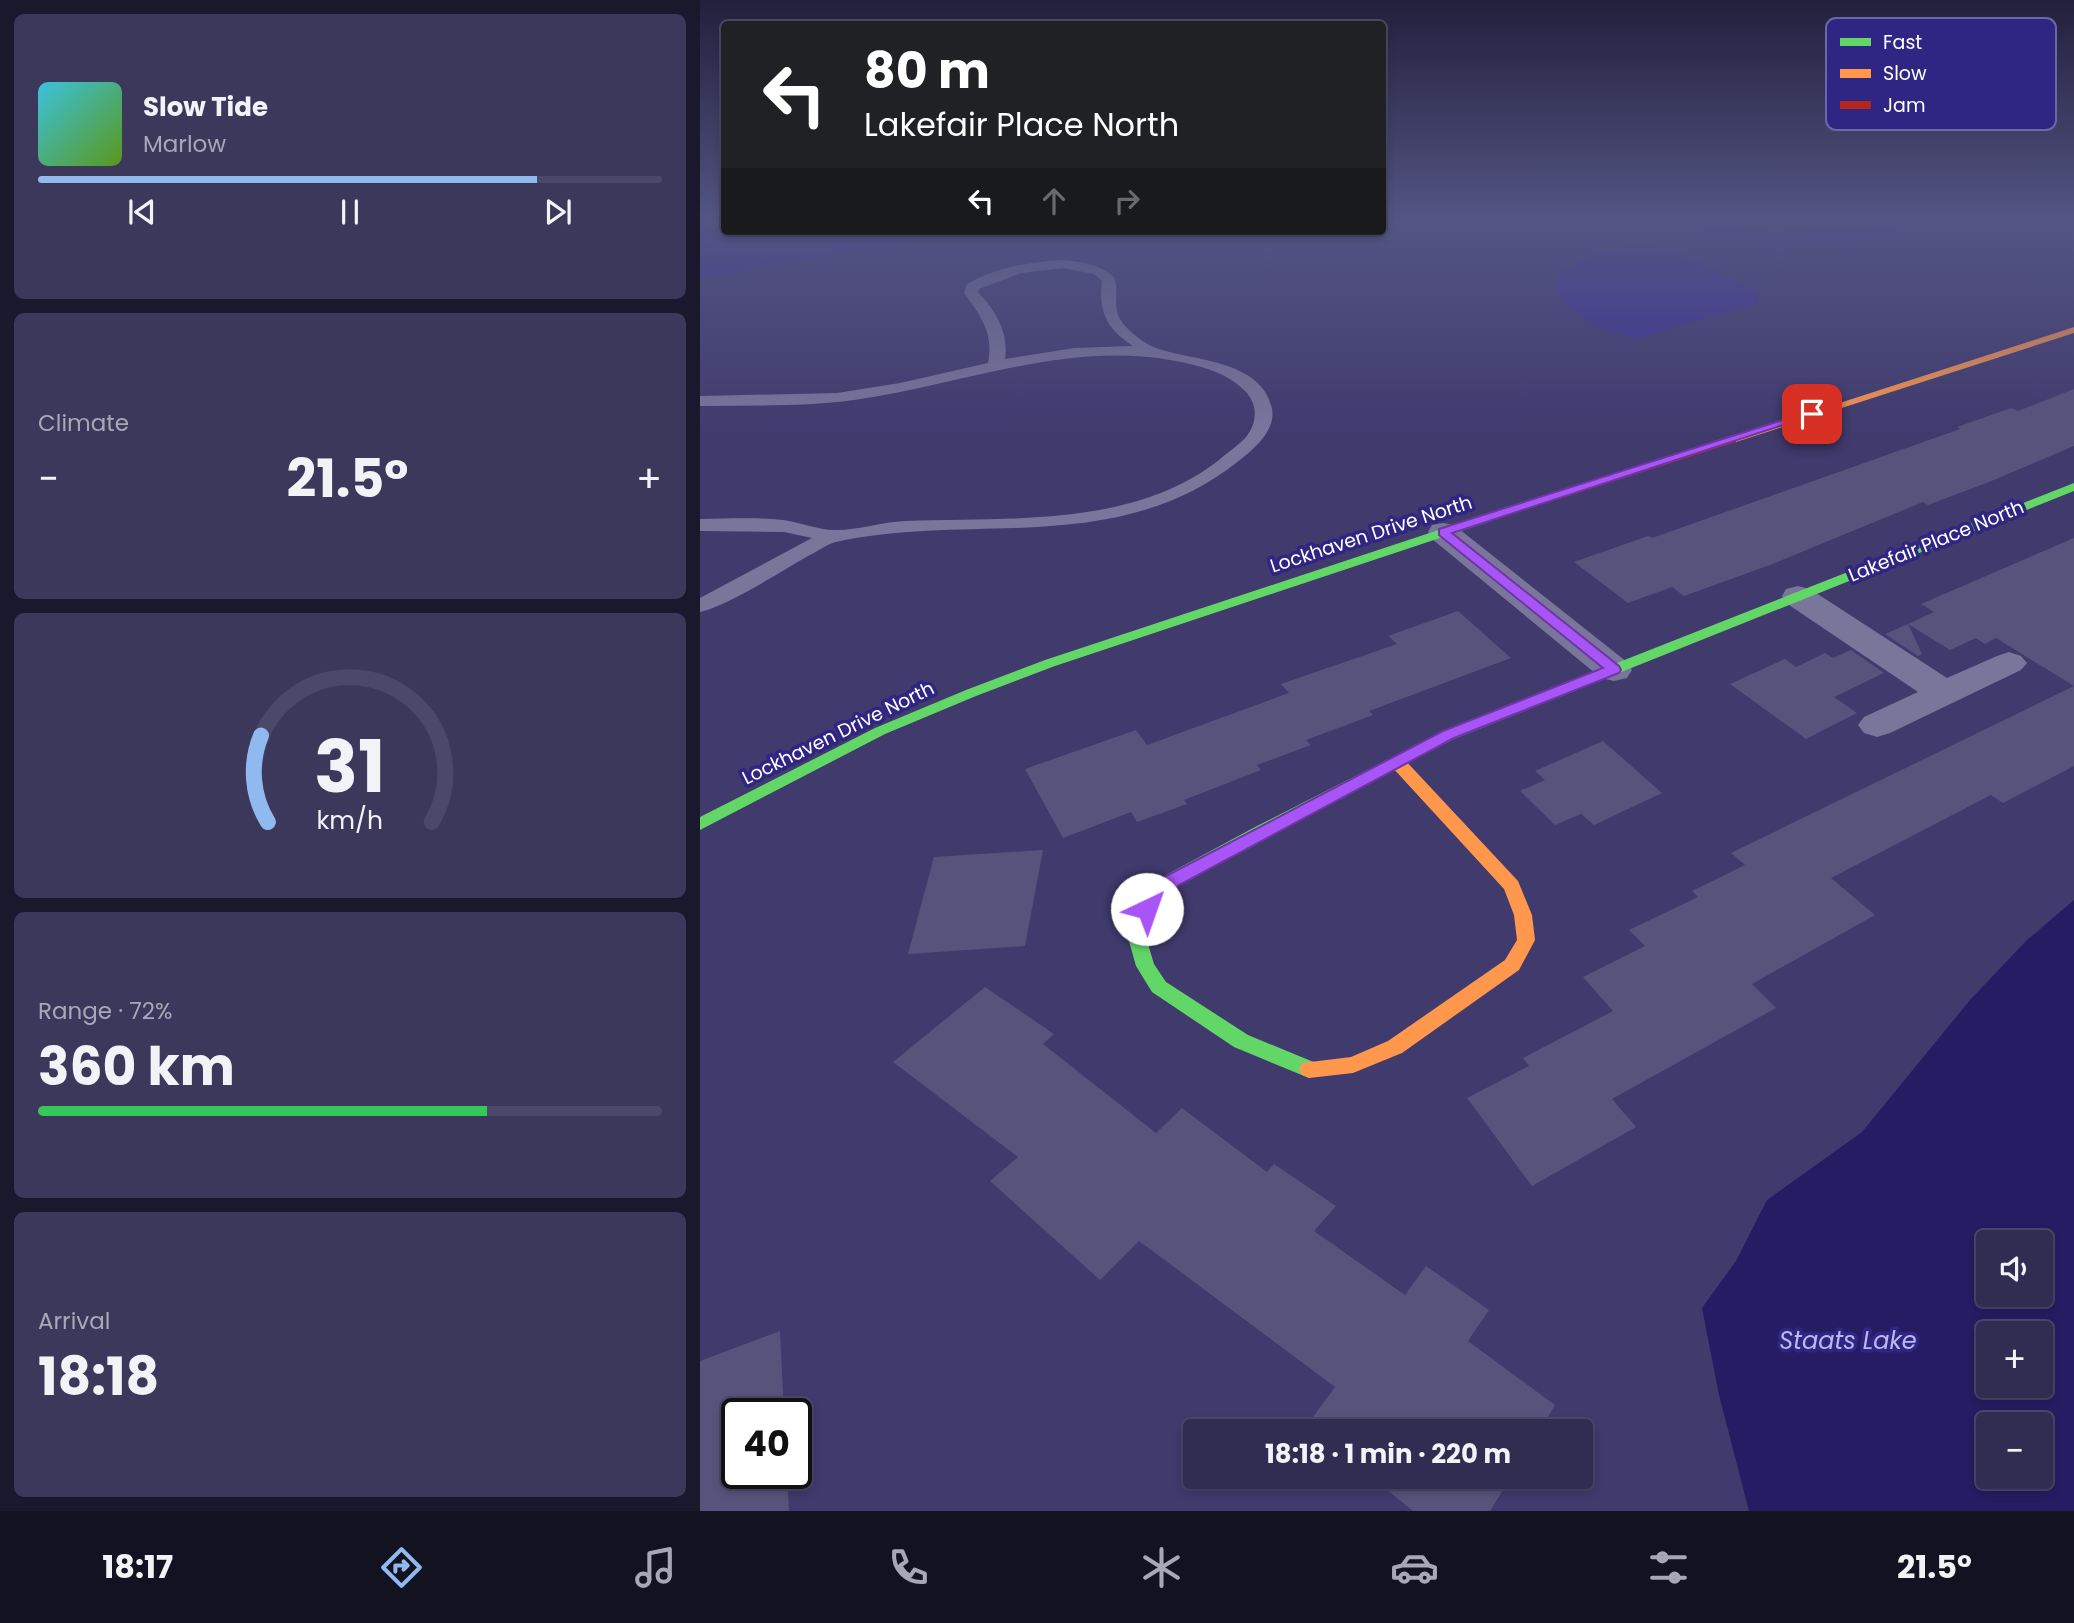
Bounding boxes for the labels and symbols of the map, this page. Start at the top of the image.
legend [1826,18,2056,130]
text: Fast [1883,29,1922,56]
text: Slow [1883,60,1927,87]
text: Jam [1883,92,1925,119]
pin [1782,384,1842,444]
street label: Lockhaven Drive North [1267,489,1475,579]
street label: Lakefair Place North [1844,493,2028,589]
street label: Lockhaven Drive North [737,675,939,791]
position arrow [1110,872,1184,946]
water label: Staats Lake [1779,1324,1917,1357]
speed limit sign: 40 [721,1398,812,1489]

